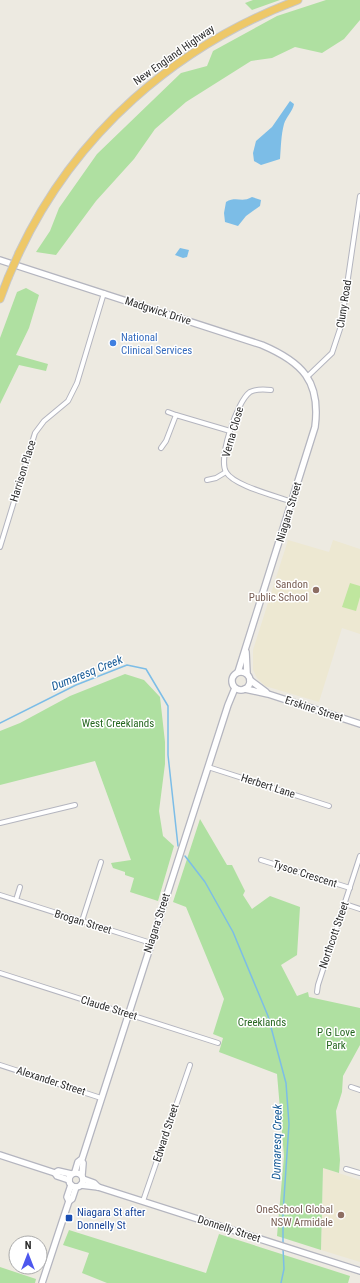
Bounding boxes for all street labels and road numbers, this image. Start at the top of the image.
street label: New England Highway [131,22,217,88]
street label: Cluny Road [334,279,354,329]
street label: Madgwick Drive [123,294,193,328]
street label: Verna Close [220,405,246,459]
street label: Harrison Place [7,439,39,503]
street label: Niagara Street [274,480,304,544]
street label: Erskine Street [283,694,345,724]
street label: Herbert Lane [239,771,297,801]
street label: Tysoe Crescent [271,858,339,890]
street label: Niagara Street [141,892,173,954]
street label: Northcott Street [316,900,352,970]
street label: Brogan Street [53,907,113,937]
street label: Claude Street [79,993,139,1023]
street label: Alexander Street [15,1064,87,1098]
street label: Edward Street [151,1102,181,1164]
street label: Donnelly Street [196,1213,262,1245]

